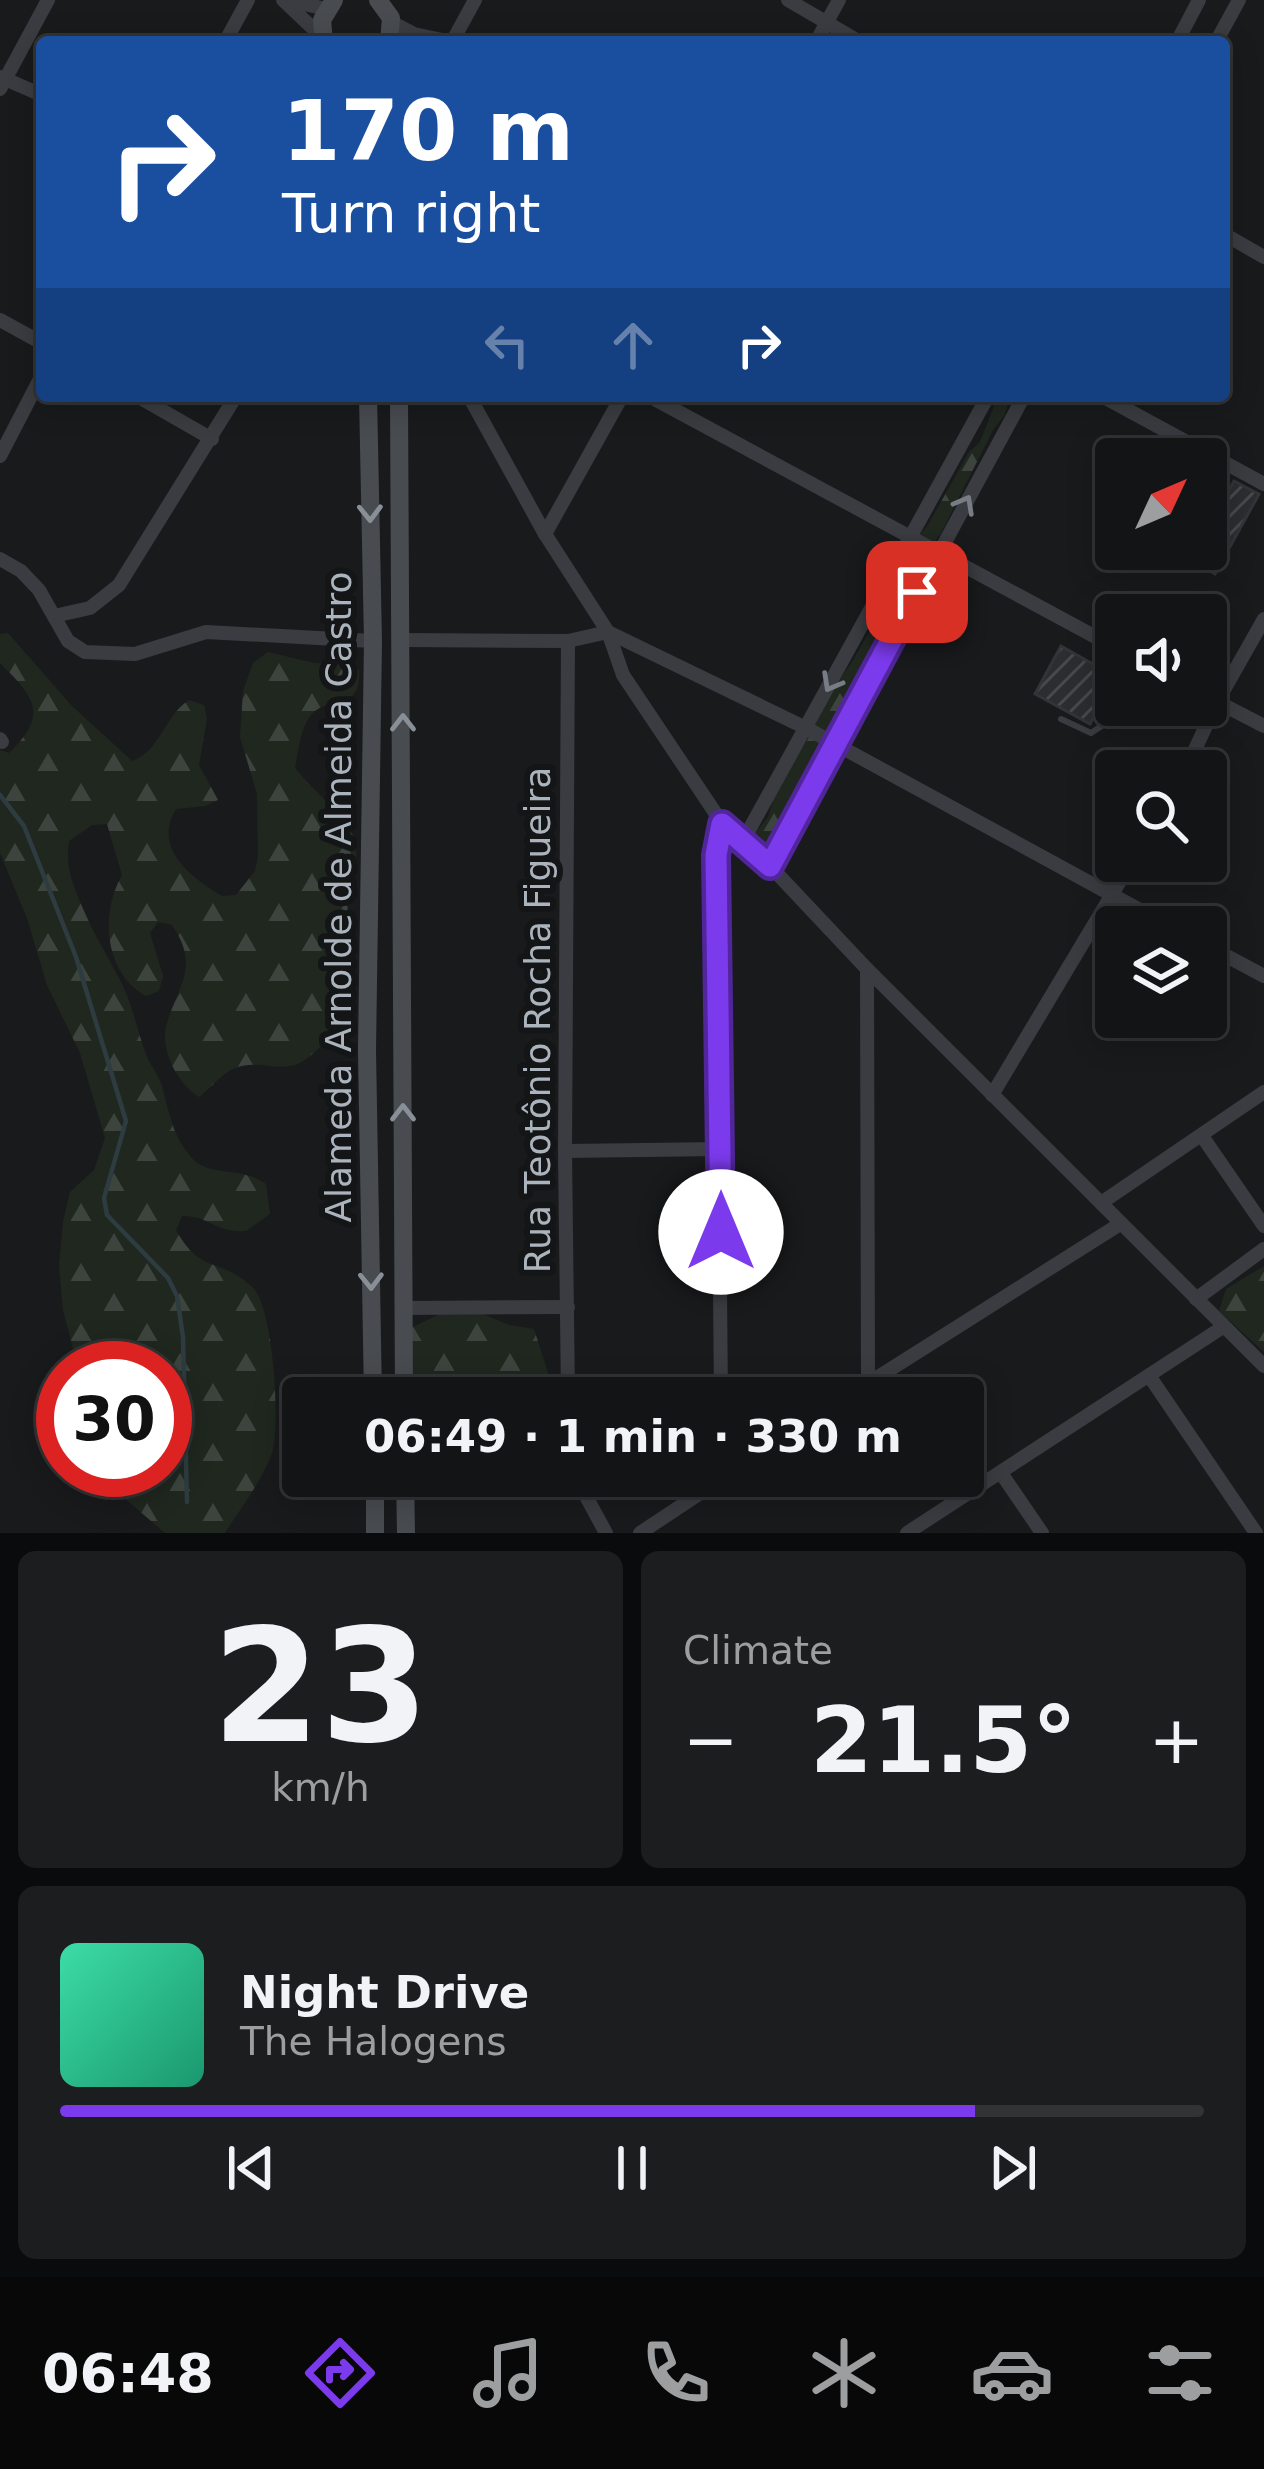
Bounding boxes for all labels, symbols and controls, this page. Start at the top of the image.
text: 170 m [282,82,574,180]
icon: right [84,84,240,240]
text: Turn right [282,182,541,245]
icon: left [474,312,540,378]
icon: ahead [600,312,666,378]
icon: right [726,312,792,378]
north arrow [1095,438,1227,570]
map controls [1095,438,1227,1038]
one-way arrow [951,495,974,517]
one-way arrow [357,505,383,523]
pin [866,541,968,643]
icon: arrive [884,559,950,625]
street label: Alameda Arnolde de Almeida Castro [318,571,359,1223]
button: sound [1095,594,1227,726]
one-way arrow [822,670,845,691]
one-way arrow [390,713,416,731]
button: search [1095,750,1227,882]
street label: Rua Teotônio Rocha Figueira [517,767,558,1273]
button: layers [1095,906,1227,1038]
one-way arrow [390,1103,416,1121]
position arrow [658,1169,784,1295]
one-way arrow [358,1272,384,1291]
speed limit sign: 30 [36,1341,192,1497]
text: 06:49 · 1 min · 330 m [364,1410,902,1463]
text: 23 [212,1596,429,1778]
text: Climate [683,1628,833,1673]
text: 21.5° [810,1688,1077,1793]
text: − [683,1702,738,1779]
text: + [1149,1702,1204,1779]
text: km/h [271,1765,370,1810]
text: Night Drive [240,1966,529,2019]
text: The Halogens [240,2019,507,2064]
icon: previous [218,2135,284,2201]
icon: pause [599,2135,665,2201]
icon: next [980,2135,1046,2201]
icon: directions [298,2331,382,2415]
icon: music [466,2331,550,2415]
icon: phone [634,2331,718,2415]
icon: climate [802,2331,886,2415]
icon: car [970,2331,1054,2415]
icon: filters [1138,2331,1222,2415]
text: 06:48 [42,2342,214,2405]

